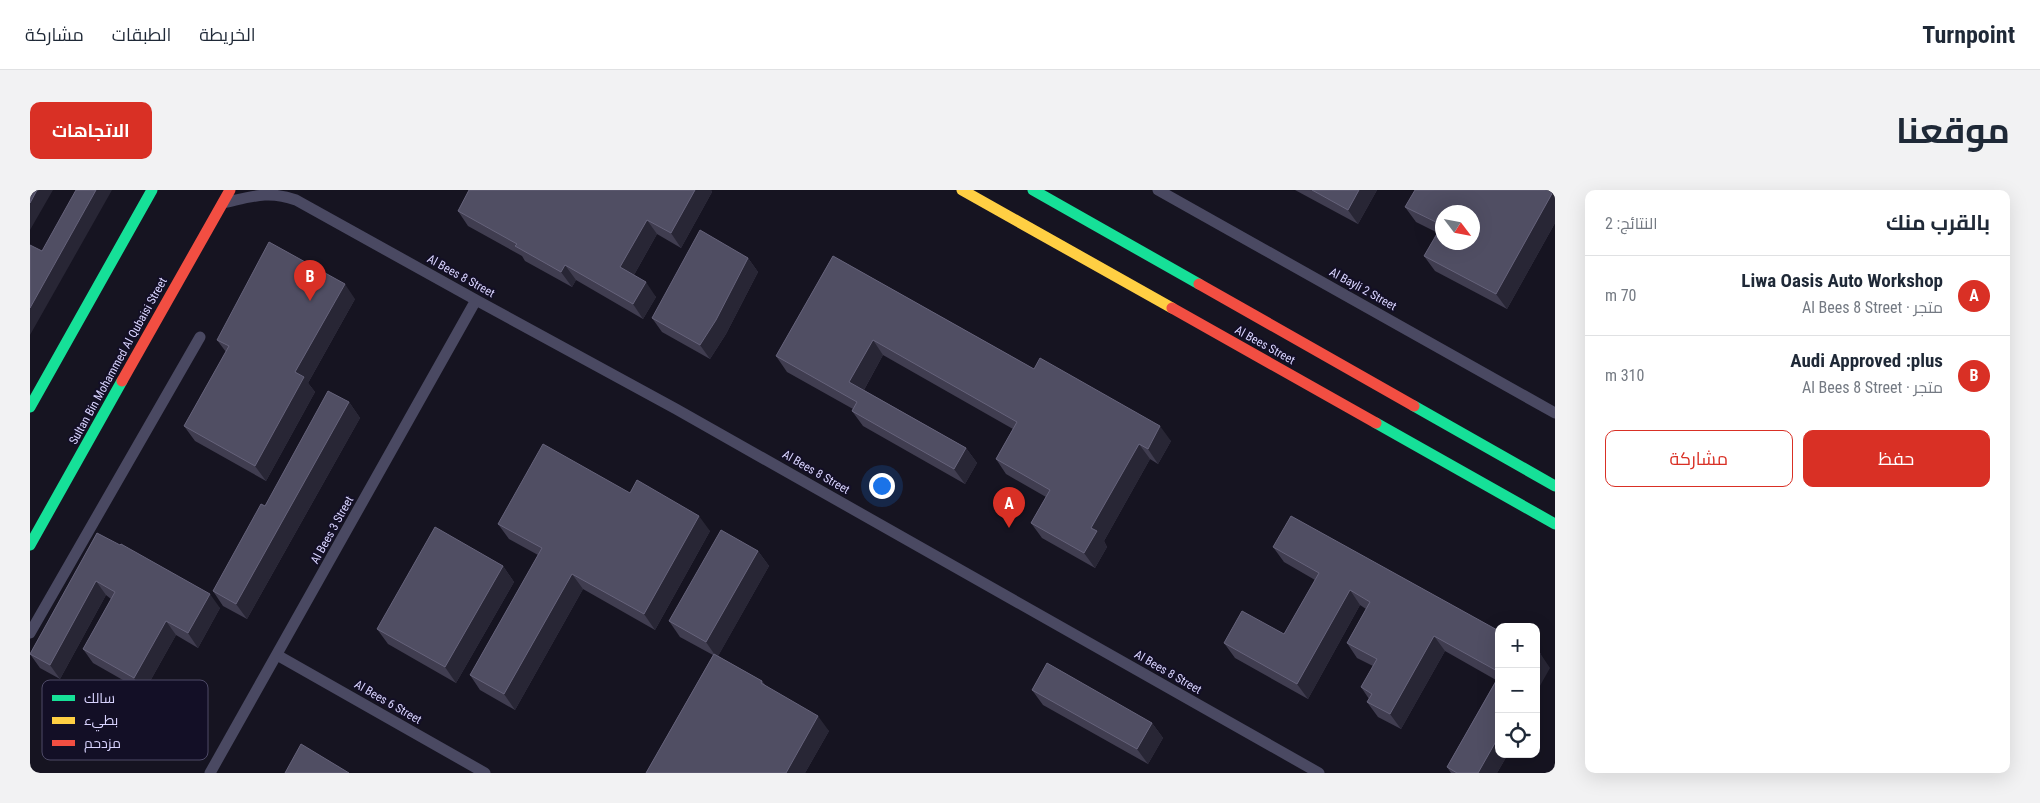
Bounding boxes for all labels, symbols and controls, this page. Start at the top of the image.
text: Turnpoint [1922,21,2015,49]
text: مشاركة [25,24,84,45]
text: الطبقات [112,24,171,45]
text: الخريطة [199,24,256,45]
button: الاتجاهات [30,102,152,159]
text: موقعنا [1896,111,2010,152]
north arrow [1435,205,1480,250]
text: بالقرب منك [1886,211,1990,235]
text: النتائج: 2 [1605,214,1657,233]
street label: Al Bees 8 Street [425,252,498,301]
pin: B [294,260,326,301]
street label: Al Bayli 2 Street [1327,265,1399,313]
text: Liwa Oasis Auto Workshop [1741,269,1943,292]
street label: Sultan Bin Mohammed Al Qubaisi Street [66,275,170,447]
text: 70 m [1605,286,1637,305]
text: A [1969,286,1979,305]
text: متجر · Al Bees 8 Street [1802,298,1943,317]
street label: Al Bees Street [1232,323,1298,367]
text: Audi Approved :plus [1790,349,1943,372]
text: 310 m [1605,366,1644,385]
text: B [1970,366,1979,385]
text: متجر · Al Bees 8 Street [1802,378,1943,397]
button: مشاركة [1605,430,1793,487]
button: حفظ [1803,430,1990,487]
street label: Al Bees 8 Street [780,447,852,497]
your location [869,473,895,499]
pin: A [993,487,1025,528]
street label: Al Bees 3 Street [308,493,357,566]
map controls [1495,623,1540,758]
button: + [1495,623,1540,668]
street label: Al Bees 8 Street [1132,647,1204,697]
button: − [1495,668,1540,713]
street label: Al Bees 6 Street [352,677,424,727]
legend [42,680,208,760]
text: سالك [84,690,115,706]
text: بطيء [84,712,118,732]
button: locate [1495,713,1540,758]
text: مزدحم [84,735,121,753]

